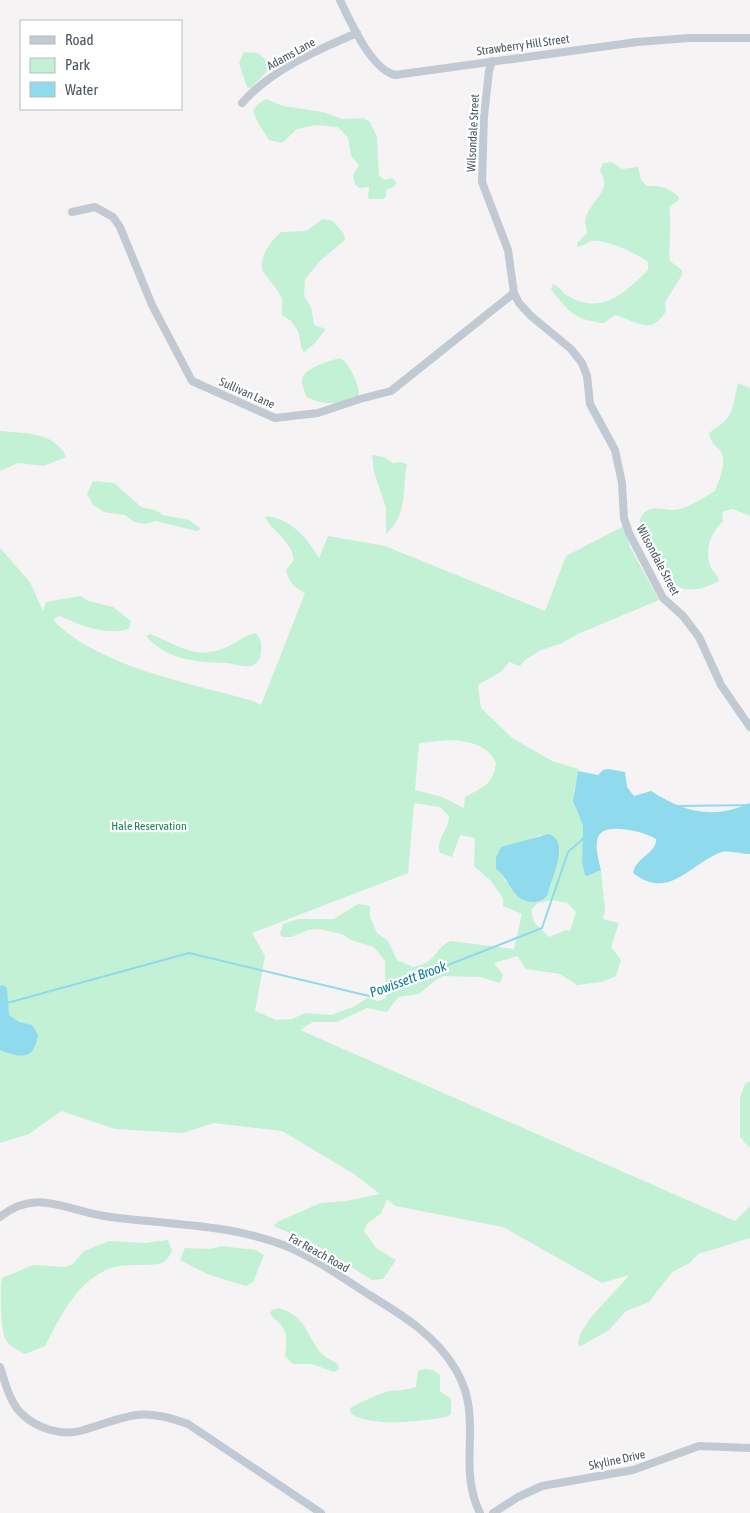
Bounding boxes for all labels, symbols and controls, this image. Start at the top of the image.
legend [20,20,182,110]
text: Road [65,31,94,48]
street label: Strawberry Hill Street [476,31,571,58]
street label: Adams Lane [264,35,318,73]
text: Park [65,56,90,73]
text: Water [65,81,98,98]
street label: Wilsondale Street [464,93,482,172]
street label: Sullivan Lane [217,375,277,411]
street label: Wilsondale Street [633,522,683,598]
park label: Hale Reservation [111,819,187,833]
water label: Powissett Brook [367,957,449,1000]
street label: Far Reach Road [286,1231,352,1275]
street label: Skyline Drive [587,1447,647,1473]

